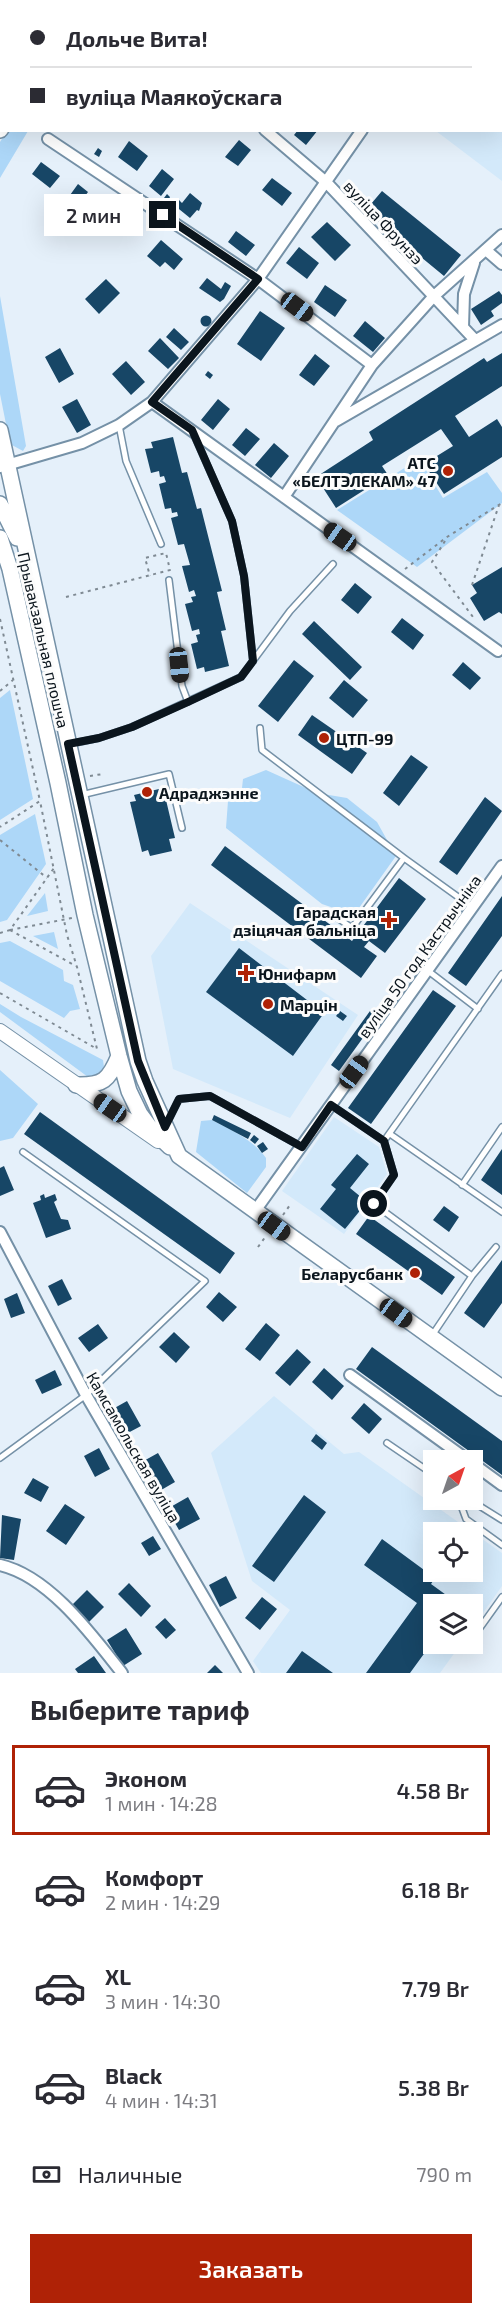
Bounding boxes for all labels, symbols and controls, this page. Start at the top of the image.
text: Дольче Вита! [66,25,208,51]
text: вуліца Маякоўскага [66,83,282,109]
street label: вуліца Фрунзэ [340,176,428,269]
callout: 2 мин [43,194,142,236]
route end [149,201,176,228]
text: 2 мин [66,203,121,227]
car [277,289,317,325]
place label: АТС «БЕЛТЭЛЕКАМ» 47 [293,453,437,490]
marker: АТС «БЕЛТЭЛЕКАМ» 47 [441,464,455,478]
car [320,519,360,555]
street label: Прывакзальная плошча [15,550,73,730]
car [168,646,190,684]
place label: ЦТП-99 [336,729,393,748]
marker: ЦТП-99 [317,731,331,745]
place label: Адраджэнне [159,783,259,802]
marker: Адраджэнне [140,785,154,799]
street label: вуліца 50 год Кастрычніка [353,871,485,1042]
place label: Гарадская дзіцячая бальніца [233,902,376,939]
marker: Гарадская дзіцячая бальніца [380,911,398,929]
place label: Юнифарм [258,964,336,983]
marker: Юнифарм [239,966,253,980]
place label: Марцін [280,995,338,1014]
marker: Марцін [261,997,275,1011]
car [336,1052,372,1092]
car [90,1090,130,1126]
route start [360,1190,387,1217]
car [254,1208,294,1244]
place label: Беларусбанк [301,1264,403,1283]
marker: Беларусбанк [408,1266,422,1280]
car [376,1295,416,1331]
street label: Камсамольская вуліца [82,1368,185,1526]
north arrow [423,1450,483,1510]
map controls [423,1450,483,1654]
button: locate [423,1522,483,1582]
button: layers [423,1594,483,1654]
text: Выберите тариф [30,1693,250,1725]
icon: car [33,1763,87,1817]
text: Эконом [105,1765,187,1791]
text: 4.58 Br [397,1777,469,1803]
text: 1 мин · 14:28 [105,1791,218,1815]
icon: car [33,1862,87,1916]
text: Комфорт [105,1864,203,1890]
text: 6.18 Br [401,1876,469,1902]
text: 2 мин · 14:29 [105,1890,220,1914]
icon: car [33,1961,87,2015]
text: XL [105,1963,131,1989]
text: 7.79 Br [402,1975,469,2001]
text: 3 мин · 14:30 [105,1989,221,2013]
icon: car [33,2060,87,2114]
text: Black [105,2062,162,2088]
text: 5.38 Br [398,2074,469,2100]
text: 4 мин · 14:31 [105,2088,218,2112]
icon: cash [30,2158,63,2191]
text: Наличные [78,2161,182,2187]
text: 790 m [416,2162,472,2186]
button: Заказать [30,2234,472,2303]

